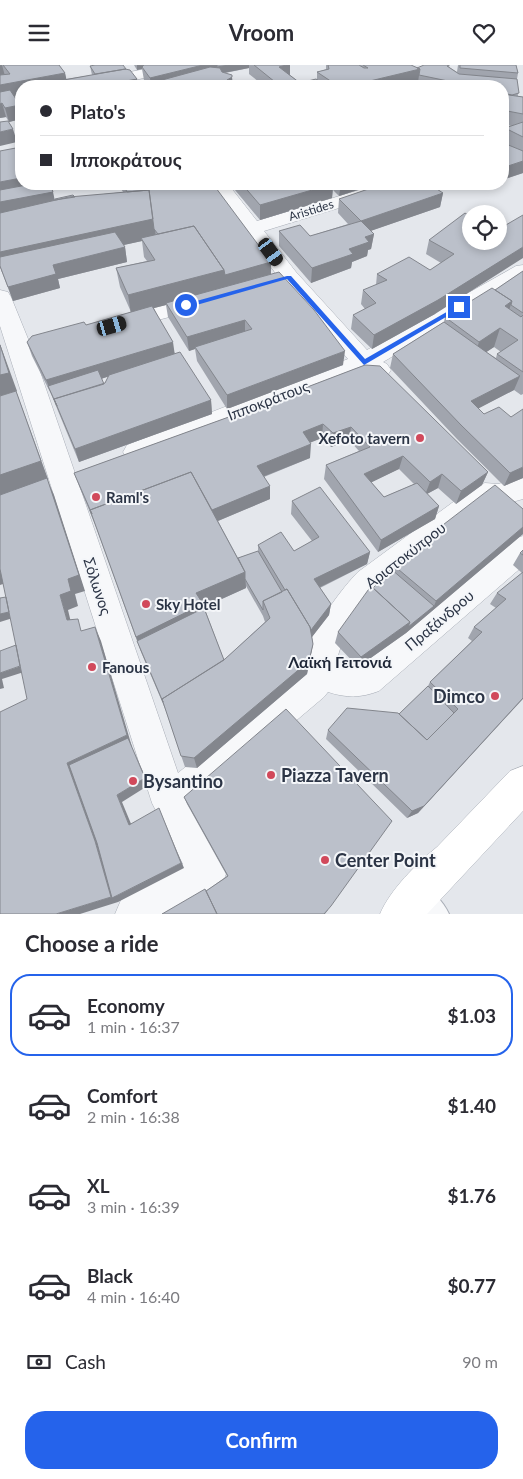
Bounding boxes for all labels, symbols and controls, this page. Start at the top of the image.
icon: menu [25,19,53,47]
text: Vroom [229,19,294,46]
icon: heart [470,19,498,47]
text: Plato's [70,100,126,123]
text: Ιπποκράτους [70,148,182,171]
street label: Aristides [287,196,335,224]
map controls [462,205,507,250]
button: locate [462,205,507,250]
car [256,235,285,269]
route start [175,294,197,316]
route end [448,296,470,318]
car [95,315,128,337]
street label: Ιπποκράτους [225,376,311,424]
place label: Xefoto tavern [318,429,410,447]
marker: Xefoto tavern [414,432,426,444]
place label: Raml's [106,488,149,506]
marker: Raml's [90,491,102,503]
street label: Αριστοκύπρου [361,518,449,592]
street label: Σόλωνος [80,555,116,617]
street label: Πραξάνδρου [401,586,478,655]
place label: Sky Hotel [156,595,220,613]
marker: Sky Hotel [140,598,152,610]
district label: Λαϊκή Γειτονιά [287,652,392,671]
place label: Fanous [102,658,150,676]
marker: Fanous [86,661,98,673]
place label: Dimco [433,685,485,707]
marker: Dimco [489,690,501,702]
place label: Piazza Tavern [281,764,389,786]
marker: Piazza Tavern [265,769,277,781]
place label: Bysantino [143,770,223,792]
marker: Bysantino [127,775,139,787]
place label: Center Point [335,849,436,871]
marker: Center Point [319,854,331,866]
text: Choose a ride [25,930,159,957]
icon: car [27,993,72,1038]
text: Economy [87,994,165,1017]
text: $1.03 [447,1004,496,1027]
text: 1 min · 16:37 [87,1017,180,1036]
icon: car [27,1083,72,1128]
text: Comfort [87,1084,158,1107]
text: $1.40 [447,1094,496,1117]
text: 2 min · 16:38 [87,1107,180,1126]
icon: car [27,1173,72,1218]
text: XL [87,1174,110,1197]
text: $1.76 [447,1184,496,1207]
text: 3 min · 16:39 [87,1197,180,1216]
icon: car [27,1263,72,1308]
text: Black [87,1264,133,1287]
text: $0.77 [447,1274,496,1297]
text: 4 min · 16:40 [87,1287,180,1306]
icon: cash [25,1348,53,1376]
text: Cash [65,1350,106,1373]
text: 90 m [462,1352,498,1371]
button: Confirm [25,1411,498,1469]

